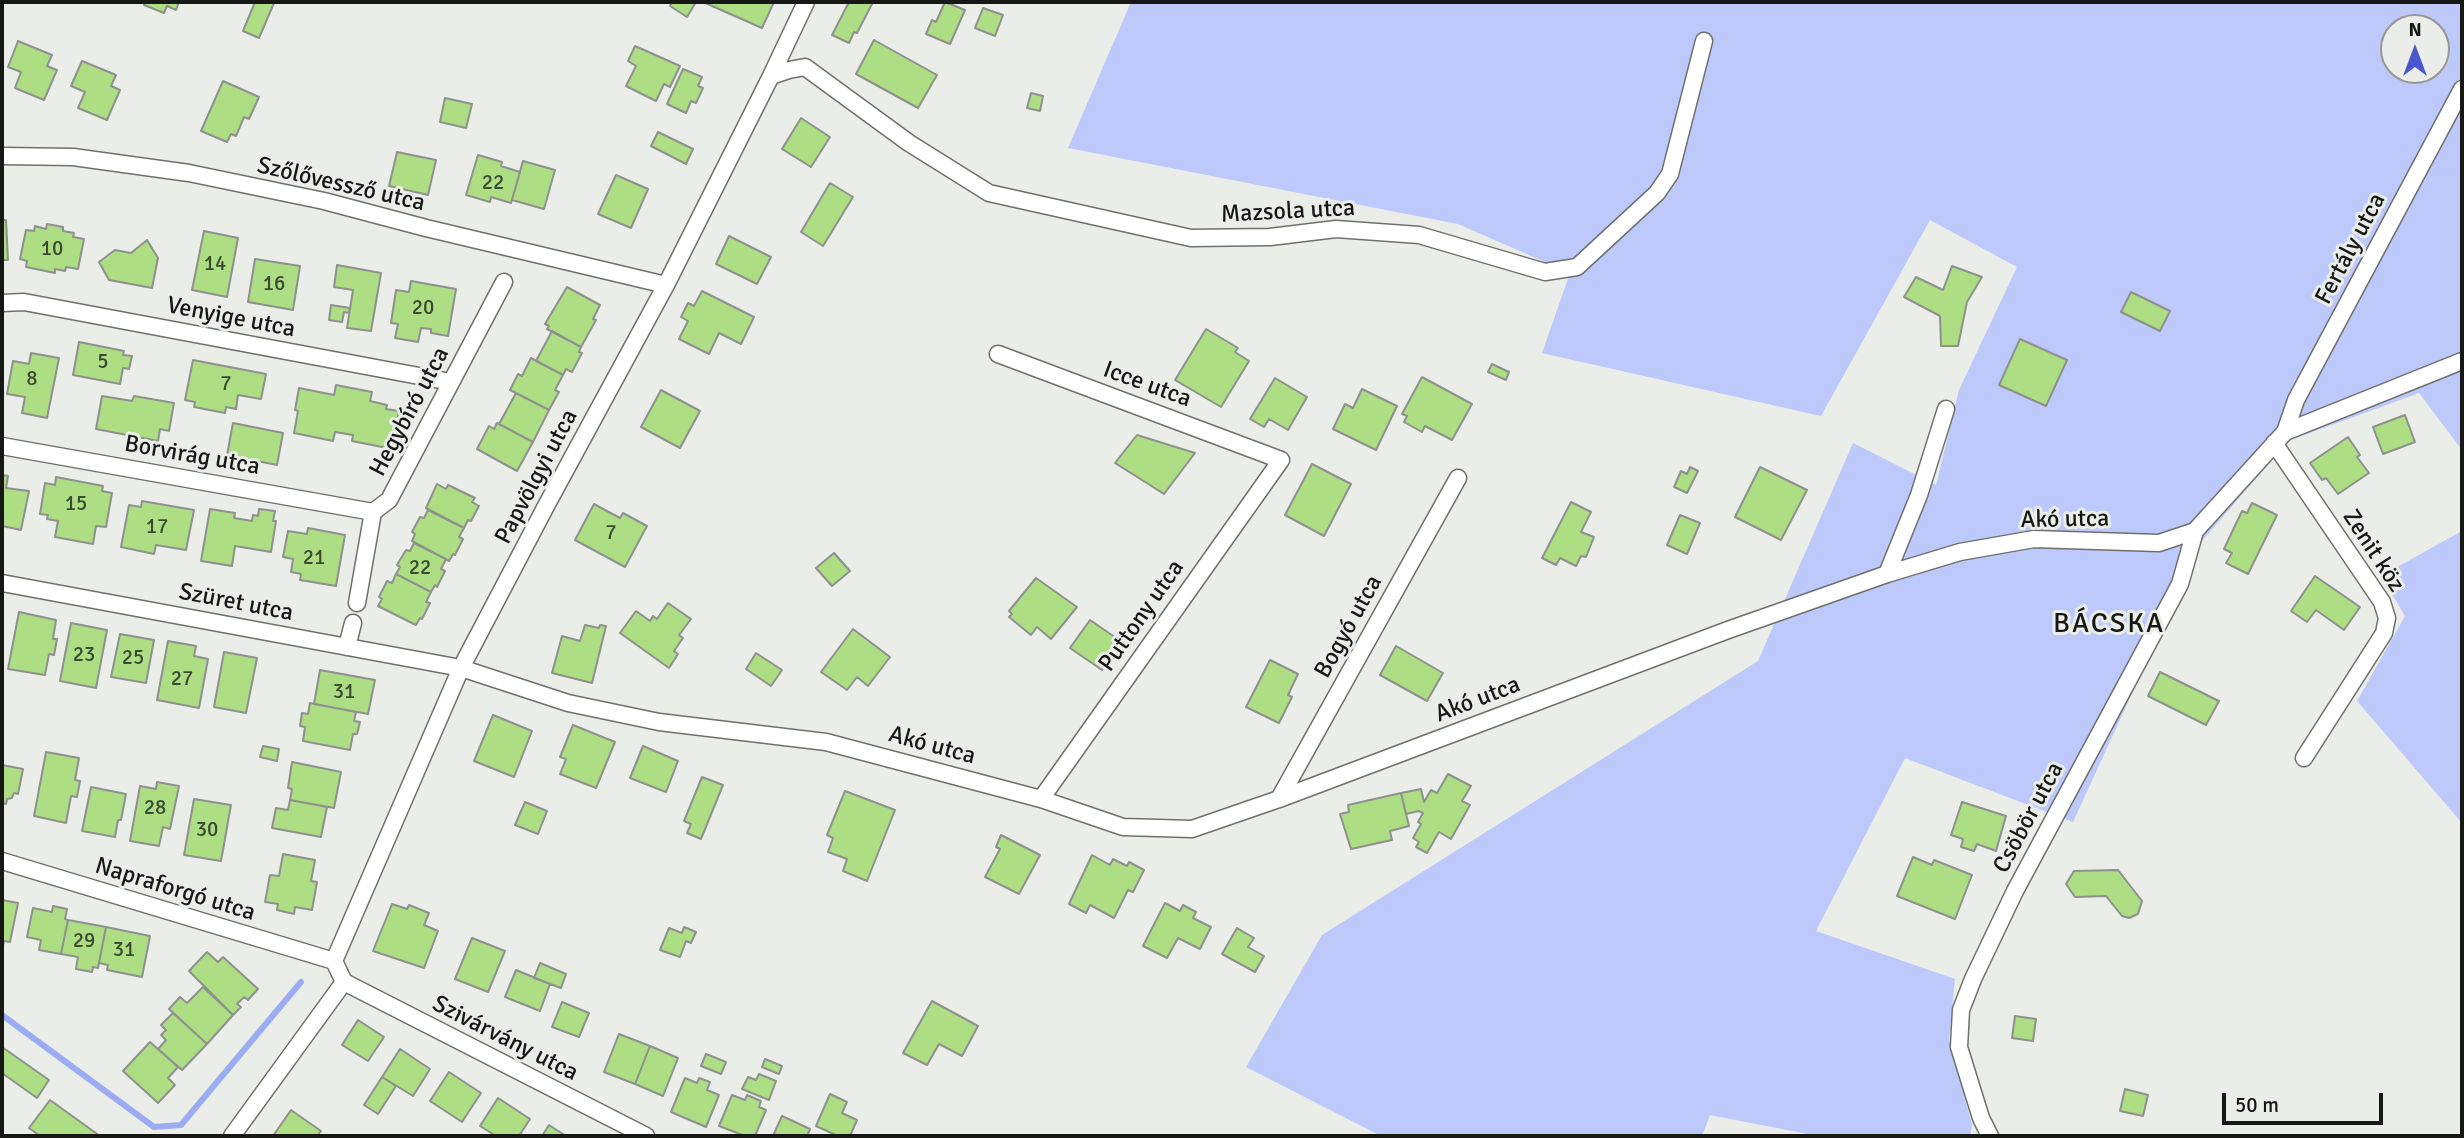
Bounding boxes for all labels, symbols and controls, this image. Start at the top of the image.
north arrow [2380,14,2450,84]
text: N [2408,18,2422,42]
street label: Szőlővessző utca [254,152,428,218]
house number: 22 [482,170,504,196]
street label: Fertály utca [2310,188,2392,310]
street label: Mazsola utca [1220,194,1356,230]
house number: 10 [41,236,63,262]
house number: 14 [204,251,226,277]
house number: 16 [263,271,285,297]
street label: Venyige utca [164,291,298,345]
house number: 20 [412,295,434,321]
street label: Hegybíró utca [364,342,456,482]
house number: 5 [97,349,109,375]
street label: Icce utca [1099,356,1195,414]
house number: 8 [26,366,38,392]
house number: 7 [220,371,232,397]
street label: Papvölgyi utca [489,405,585,549]
street label: Borvirág utca [122,430,262,482]
house number: 15 [65,491,87,517]
street label: Zenit köz [2336,504,2410,598]
street label: Akó utca [2020,505,2110,535]
house number: 17 [146,514,168,540]
house number: 7 [605,520,617,546]
house number: 21 [303,545,325,571]
house number: 22 [409,555,431,581]
street label: Puttony utca [1093,555,1191,677]
street label: Bogyó utca [1309,571,1389,683]
street label: Szüret utca [176,578,296,628]
district label: BÁCSKA [2054,608,2164,642]
house number: 23 [73,642,95,668]
house number: 25 [122,645,144,671]
house number: 27 [171,666,193,692]
street label: Akó utca [1431,671,1525,729]
house number: 31 [333,679,355,705]
street label: Akó utca [885,721,979,771]
street label: Csöbör utca [1988,758,2070,878]
house number: 28 [144,795,166,821]
house number: 30 [196,817,218,843]
street label: Napraforgó utca [91,852,259,928]
house number: 29 [73,928,95,954]
house number: 31 [113,937,135,963]
street label: Szivárvány utca [427,990,583,1088]
scale bar [2226,1078,2387,1122]
text: 50 m [2235,1092,2279,1118]

